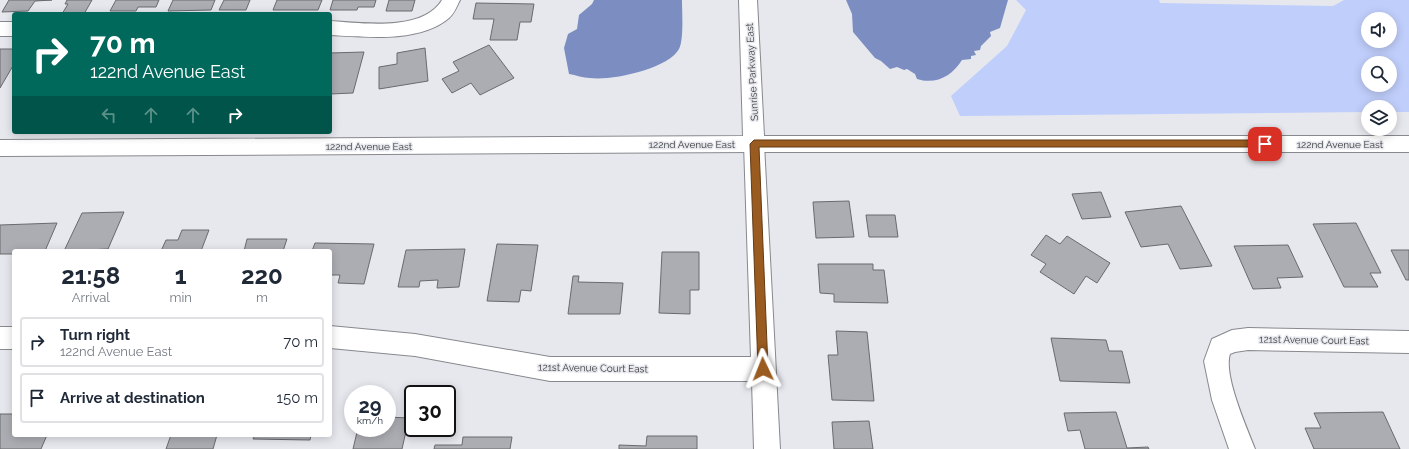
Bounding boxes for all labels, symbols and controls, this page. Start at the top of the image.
map controls [1361,12,1397,136]
button: sound [1361,12,1397,48]
street label: Sunrise Parkway East [744,22,760,121]
text: 70 m [90,27,156,60]
icon: right [24,28,76,80]
button: search [1361,56,1397,92]
text: 122nd Avenue East [90,61,245,82]
button: layers [1361,100,1397,136]
icon: left [98,104,120,126]
icon: ahead [140,104,162,126]
icon: ahead [182,104,204,126]
icon: right [224,104,246,126]
pin [1248,127,1282,161]
icon: arrive [1254,133,1276,155]
street label: 122nd Avenue East [649,139,736,150]
street label: 122nd Avenue East [1297,139,1384,150]
street label: 122nd Avenue East [326,141,413,152]
text: 21:58 [61,261,120,290]
text: 1 [175,261,187,290]
text: 220 [241,261,283,290]
text: Arrival [72,290,110,305]
text: min [169,290,192,305]
text: m [256,290,268,305]
text: Turn right [60,326,130,344]
icon: right [26,331,48,353]
text: 70 m [283,333,318,351]
street label: 121st Avenue Court East [1259,334,1370,346]
text: 122nd Avenue East [60,344,172,359]
position arrow [742,348,784,390]
street label: 121st Avenue Court East [538,362,649,374]
speed limit sign: 30 [404,385,456,437]
icon: arrive [26,387,48,409]
text: Arrive at destination [60,389,205,407]
text: 150 m [277,389,318,407]
text: 29 [358,394,382,418]
text: km/h [357,415,383,426]

